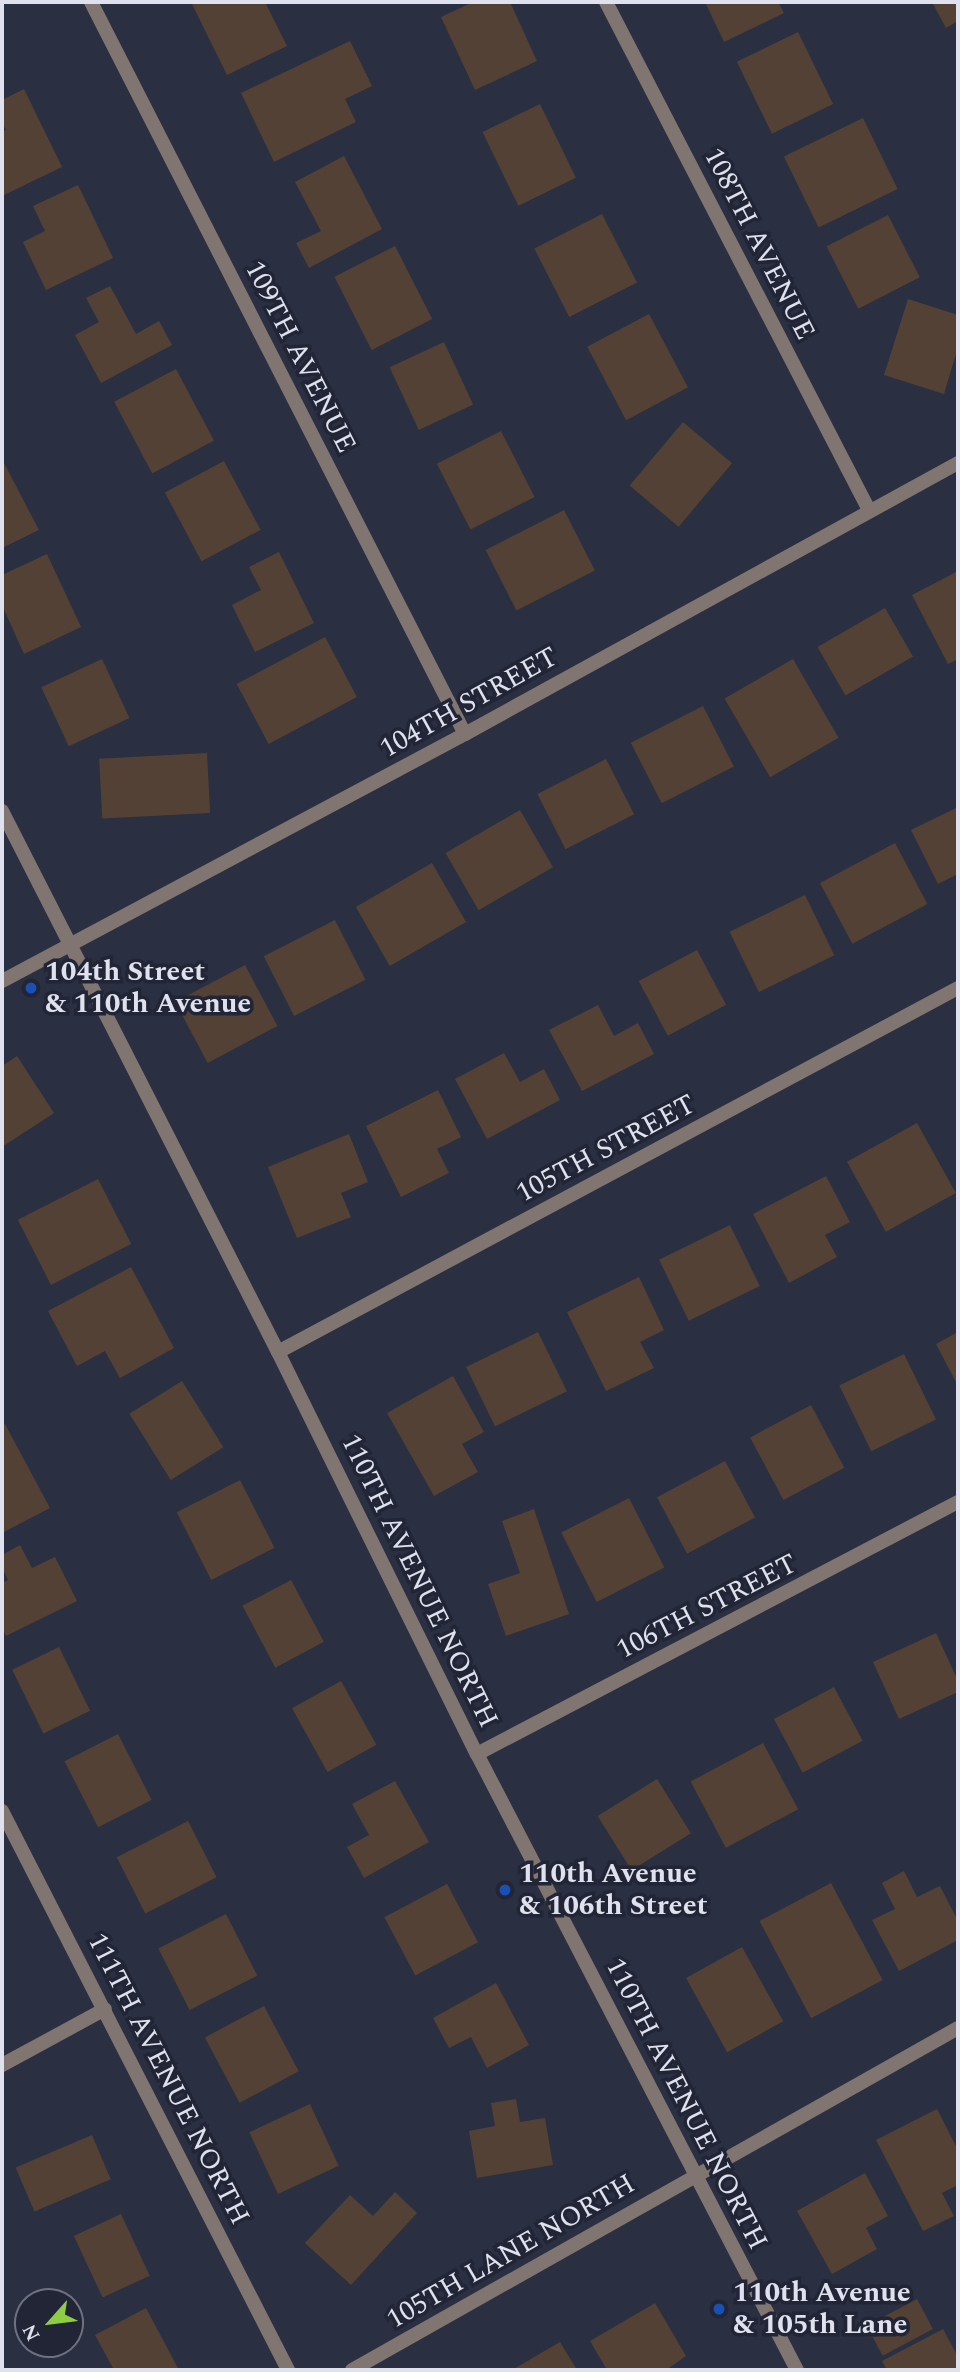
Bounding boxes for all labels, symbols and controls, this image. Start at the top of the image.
street label: 108TH AVENUE [696,142,822,346]
street label: 109TH AVENUE [237,255,363,459]
street label: 104TH STREET [374,640,564,766]
place label: 104th Street & 110th Avenue [45,955,251,1021]
marker: 104th Street & 110th Avenue [23,980,39,996]
street label: 105TH STREET [511,1088,701,1210]
street label: 110TH AVENUE NORTH [333,1429,505,1733]
street label: 106TH STREET [611,1547,803,1667]
place label: 110th Avenue & 106th Street [519,1857,708,1923]
marker: 110th Avenue & 106th Street [497,1882,513,1898]
street label: 111TH AVENUE NORTH [80,1928,256,2230]
street label: 110TH AVENUE NORTH [598,1953,774,2255]
street label: 105TH LANE NORTH [381,2167,641,2337]
place label: 110th Avenue & 105th Lane [733,2276,911,2342]
north arrow [14,2288,84,2358]
marker: 110th Avenue & 105th Lane [711,2301,727,2317]
text: N [15,2319,48,2346]

